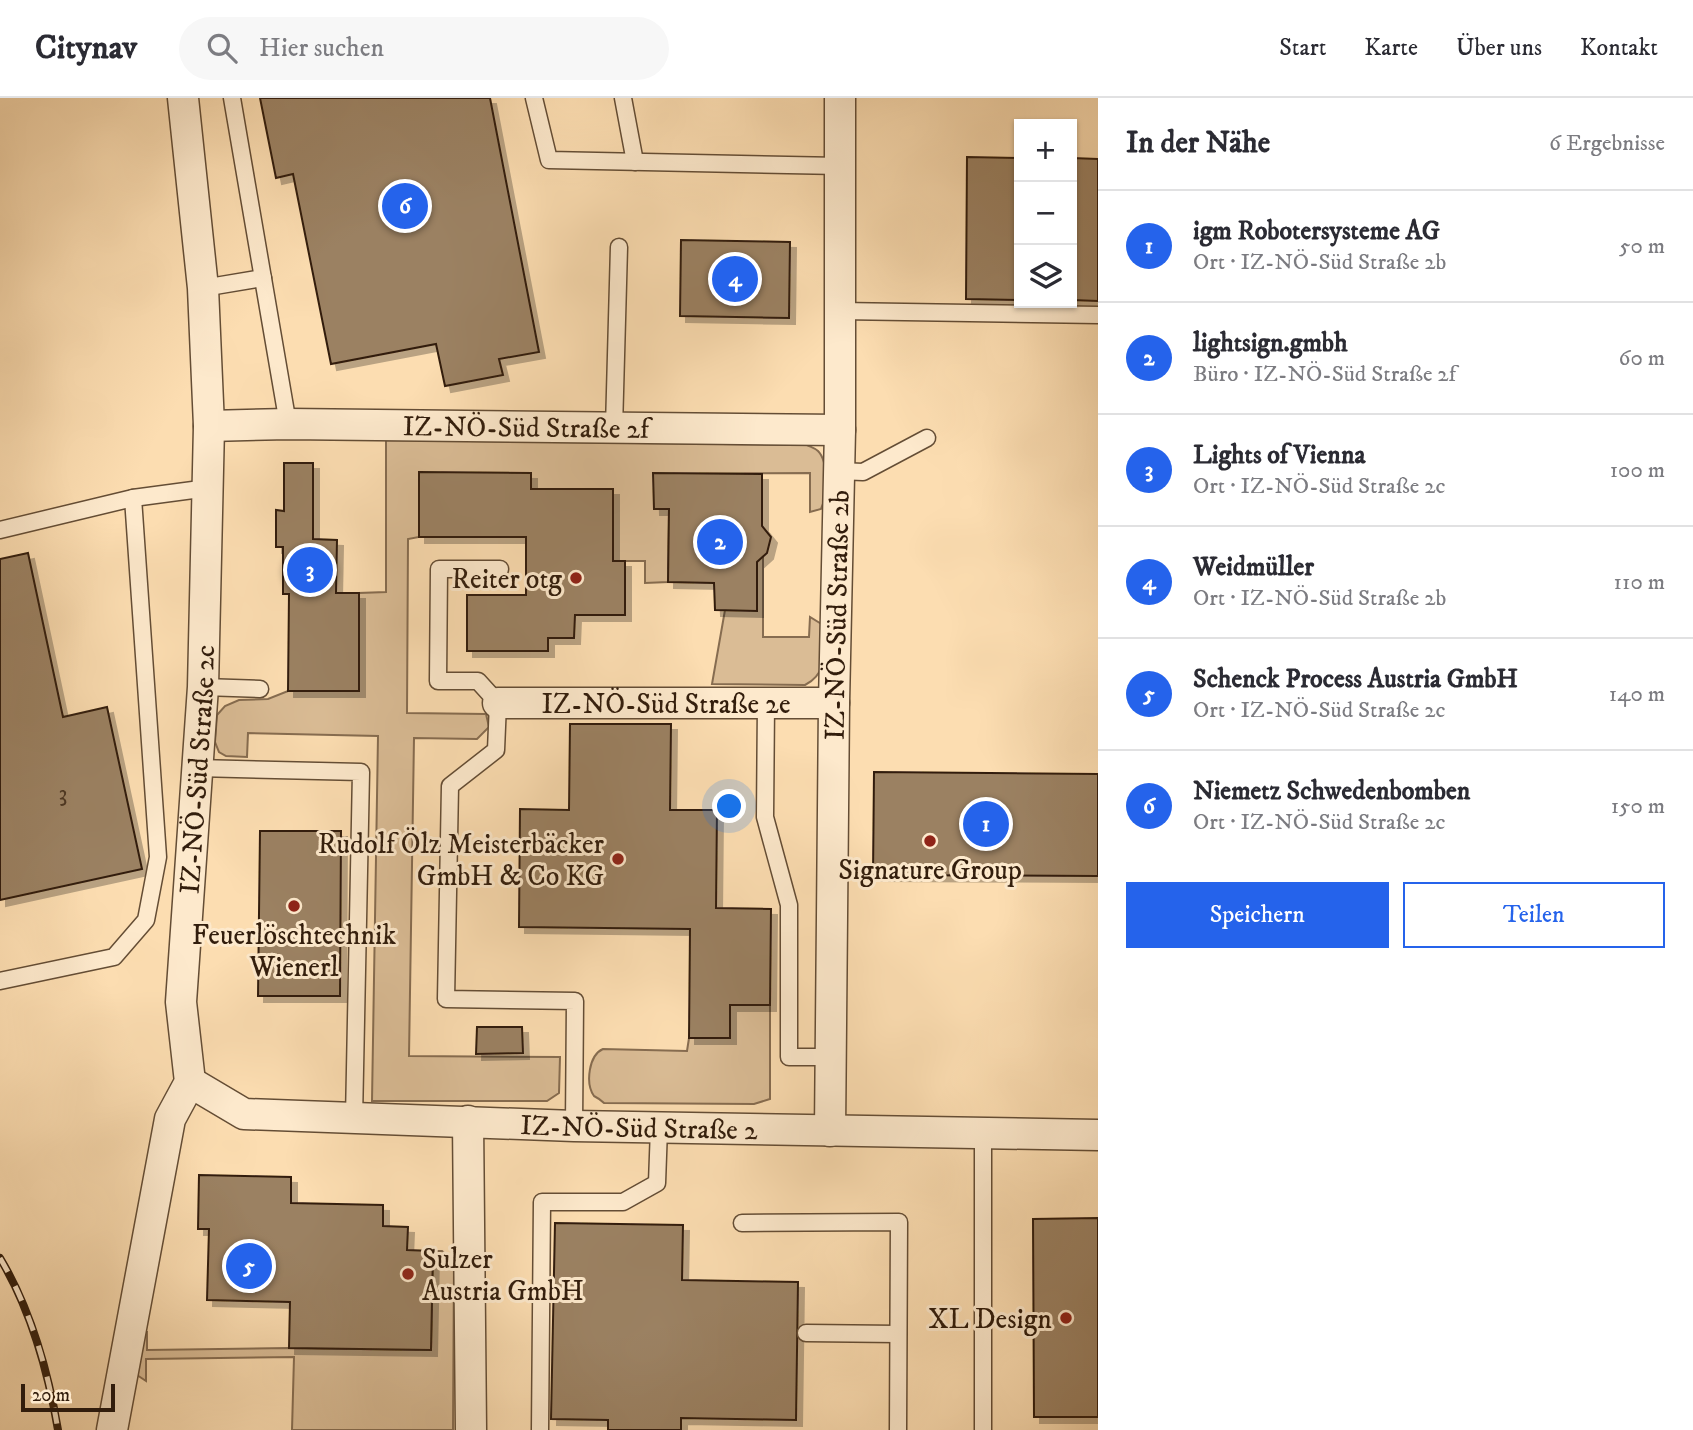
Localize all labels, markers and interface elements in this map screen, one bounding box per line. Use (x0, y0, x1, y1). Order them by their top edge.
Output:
search box (179, 17, 669, 80)
text: Citynav (35, 28, 137, 69)
icon: search (203, 29, 241, 67)
text: Hier suchen (259, 32, 384, 65)
text: Start (1279, 33, 1326, 63)
text: Karte (1364, 33, 1418, 63)
text: Über uns (1456, 33, 1542, 63)
text: Kontakt (1580, 33, 1658, 63)
map controls (1014, 119, 1077, 308)
button: + (1014, 119, 1077, 182)
text: In der Nähe (1126, 125, 1270, 162)
text: 6 Ergebnisse (1549, 129, 1665, 158)
pin: 6 (382, 180, 428, 232)
button: − (1014, 182, 1077, 245)
text: igm Robotersysteme AG (1193, 215, 1440, 248)
text: 1 (1145, 232, 1153, 261)
text: 50 m (1619, 232, 1665, 261)
button: layers (1014, 245, 1077, 308)
text: Ort · IZ-NÖ-Süd Straße 2b (1193, 248, 1446, 277)
pin: 4 (712, 253, 758, 305)
text: lightsign.gmbh (1193, 327, 1348, 360)
text: 2 (1143, 344, 1155, 373)
text: 60 m (1618, 344, 1665, 373)
text: Büro · IZ-NÖ-Süd Straße 2f (1193, 360, 1456, 389)
street label: IZ-NÖ-Süd Straße 2f (403, 409, 653, 447)
text: Lights of Vienna (1193, 439, 1366, 472)
text: 3 (1145, 456, 1153, 485)
text: 100 m (1610, 456, 1665, 485)
text: Ort · IZ-NÖ-Süd Straße 2c (1193, 472, 1445, 501)
street label: IZ-NÖ-Süd Straße 2b (818, 489, 858, 740)
pin: 2 (697, 516, 743, 568)
pin: 3 (287, 544, 333, 596)
text: Weidmüller (1193, 551, 1314, 584)
place label: Reiter otg (452, 562, 562, 597)
text: 4 (1142, 568, 1156, 597)
text: 110 m (1614, 568, 1665, 597)
marker: Reiter otg (568, 570, 584, 586)
text: Ort · IZ-NÖ-Süd Straße 2b (1193, 584, 1446, 613)
street label: IZ-NÖ-Süd Straße 2c (173, 645, 223, 895)
text: Schenck Process Austria GmbH (1193, 663, 1518, 696)
text: 5 (1143, 680, 1155, 709)
text: 140 m (1609, 680, 1665, 709)
street label: IZ-NÖ-Süd Straße 2e (542, 687, 790, 722)
text: Ort · IZ-NÖ-Süd Straße 2c (1193, 696, 1445, 725)
text: Niemetz Schwedenbomben (1193, 775, 1470, 808)
house number: 3 (59, 779, 67, 809)
your location (712, 789, 746, 823)
text: 6 (1143, 792, 1155, 821)
text: 150 m (1611, 792, 1665, 821)
pin: 1 (963, 798, 1009, 850)
text: Ort · IZ-NÖ-Süd Straße 2c (1193, 808, 1445, 837)
place label: Rudolf Ölz Meisterbäcker GmbH & Co KG (318, 827, 605, 894)
marker: Signature Group (922, 833, 938, 849)
marker: Rudolf Ölz Meisterbäcker GmbH & Co KG (610, 851, 626, 867)
place label: Signature Group (838, 853, 1022, 888)
button: Speichern (1126, 882, 1389, 948)
button: Teilen (1403, 882, 1665, 948)
marker: Feuerlöschtechnik Wienerl (286, 898, 302, 914)
place label: Feuerlöschtechnik Wienerl (192, 918, 396, 985)
street label: IZ-NÖ-Süd Straße 2 (520, 1108, 758, 1148)
pin: 5 (226, 1240, 272, 1292)
place label: Sulzer Austria GmbH (422, 1242, 584, 1309)
marker: Sulzer Austria GmbH (400, 1266, 416, 1282)
place label: XL Design (928, 1302, 1052, 1337)
marker: XL Design (1058, 1310, 1074, 1326)
scale bar (21, 1381, 116, 1413)
text: 20 m (32, 1384, 70, 1407)

